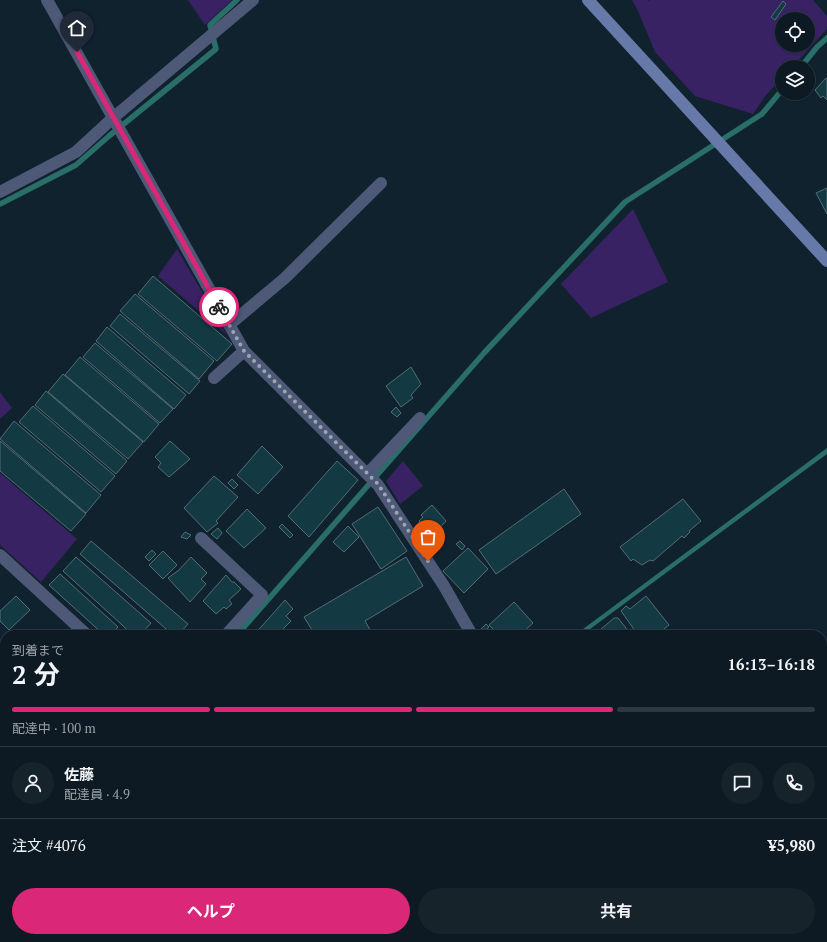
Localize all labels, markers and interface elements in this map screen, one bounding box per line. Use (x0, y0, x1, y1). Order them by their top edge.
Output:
pin (60, 11, 94, 52)
map controls (775, 12, 815, 100)
button: locate (775, 12, 815, 52)
icon: home (66, 17, 88, 39)
button: layers (775, 60, 815, 100)
courier (199, 287, 239, 327)
icon: bike (208, 296, 230, 318)
pin (411, 520, 445, 561)
icon: bag (417, 526, 439, 548)
text: 到着まで (12, 641, 64, 659)
text: 16:13–16:18 (728, 654, 815, 674)
text: 2 分 (12, 657, 60, 691)
text: 配達中 · 100 m (12, 719, 96, 737)
button: person (12, 762, 54, 804)
button: chat (721, 762, 763, 804)
button: phone (773, 762, 815, 804)
text: 佐藤 (64, 764, 94, 784)
text: 配達員 · 4.9 (64, 785, 130, 803)
text: 注文 #4076 (12, 835, 86, 855)
text: ¥5,980 (768, 835, 815, 855)
button: ヘルプ (12, 888, 410, 934)
button: 共有 (418, 888, 815, 934)

